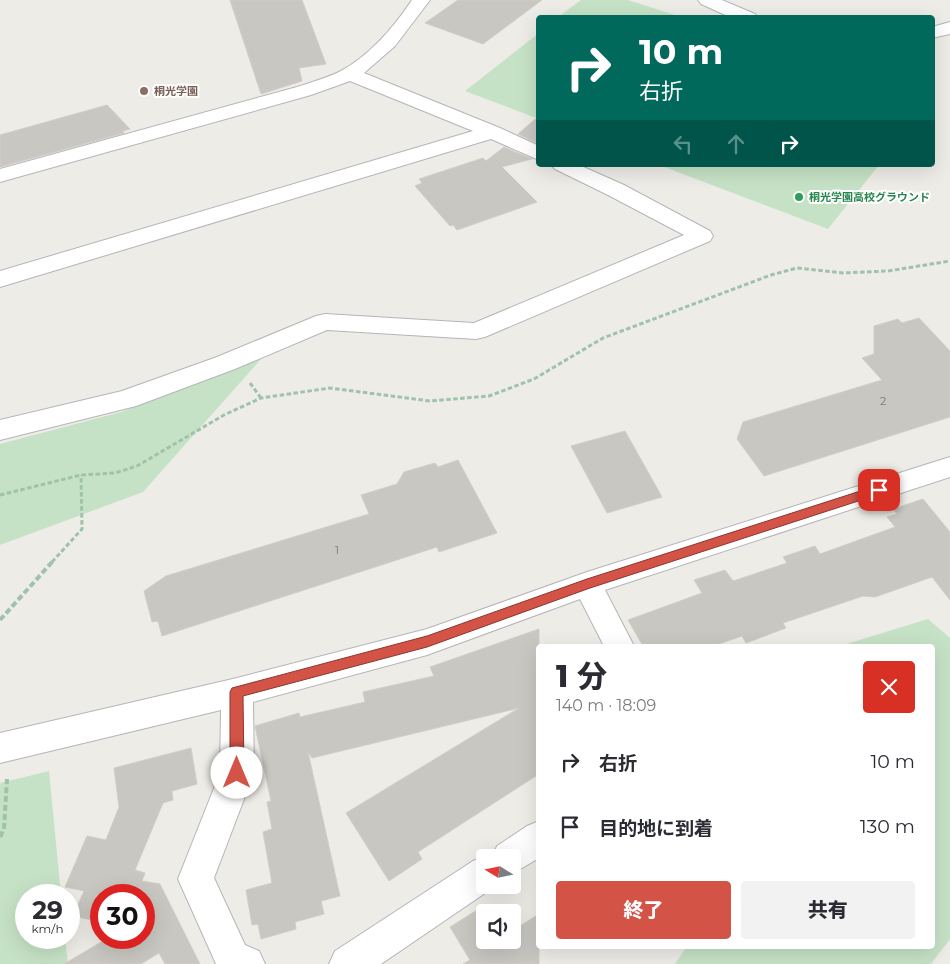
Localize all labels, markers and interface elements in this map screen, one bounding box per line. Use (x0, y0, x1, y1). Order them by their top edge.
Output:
text: 10 m (639, 30, 723, 73)
icon: right (556, 35, 621, 100)
text: 右折 (639, 78, 683, 105)
place label: 桐光学園 (154, 84, 198, 98)
marker: 桐光学園 (138, 85, 150, 97)
icon: left (669, 130, 697, 158)
icon: ahead (722, 130, 750, 158)
icon: right (775, 130, 803, 158)
place label: 桐光学園高校グラウンド (809, 190, 930, 204)
marker: 桐光学園高校グラウンド (793, 191, 805, 203)
house number: 2 (880, 394, 886, 408)
pin (858, 469, 900, 511)
icon: arrive (865, 476, 893, 504)
house number: 1 (335, 543, 339, 557)
text: 1 分 (556, 658, 607, 695)
button: close (863, 661, 915, 713)
text: 140 m · 18:09 (556, 696, 656, 715)
position arrow (210, 746, 262, 798)
icon: right (556, 748, 584, 776)
text: 10 m (870, 750, 915, 773)
text: 右折 (599, 752, 637, 775)
icon: arrive (556, 813, 584, 841)
text: 130 m (860, 815, 915, 838)
text: 目的地に到着 (599, 817, 713, 840)
north arrow (476, 849, 521, 894)
map controls (476, 849, 521, 949)
button: 終了 (556, 881, 731, 939)
button: 共有 (741, 881, 915, 939)
speed limit sign: 30 (90, 884, 155, 949)
text: 29 (32, 895, 63, 925)
button: sound (476, 904, 521, 949)
text: km/h (31, 921, 64, 936)

